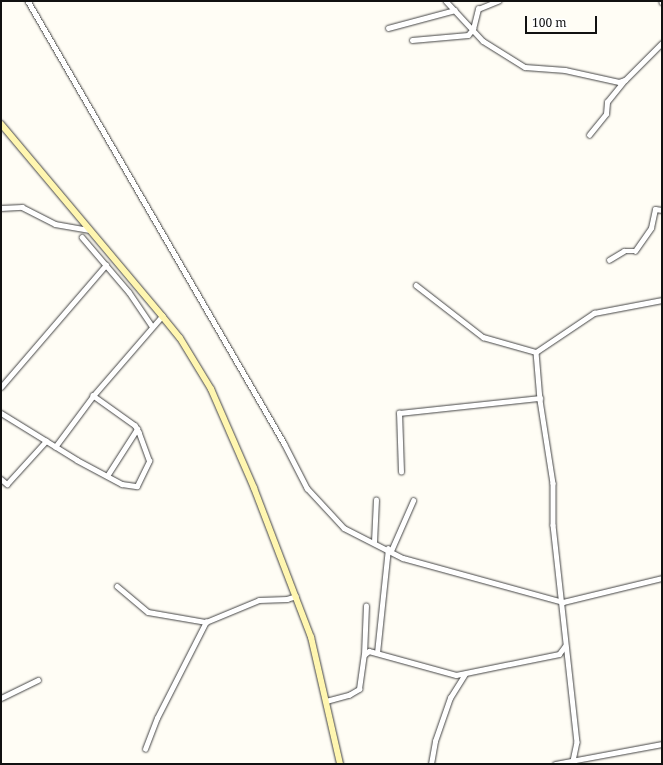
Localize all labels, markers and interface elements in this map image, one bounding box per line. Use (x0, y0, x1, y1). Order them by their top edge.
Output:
scale bar (527, 8, 599, 34)
text: 100 m (532, 14, 567, 31)

